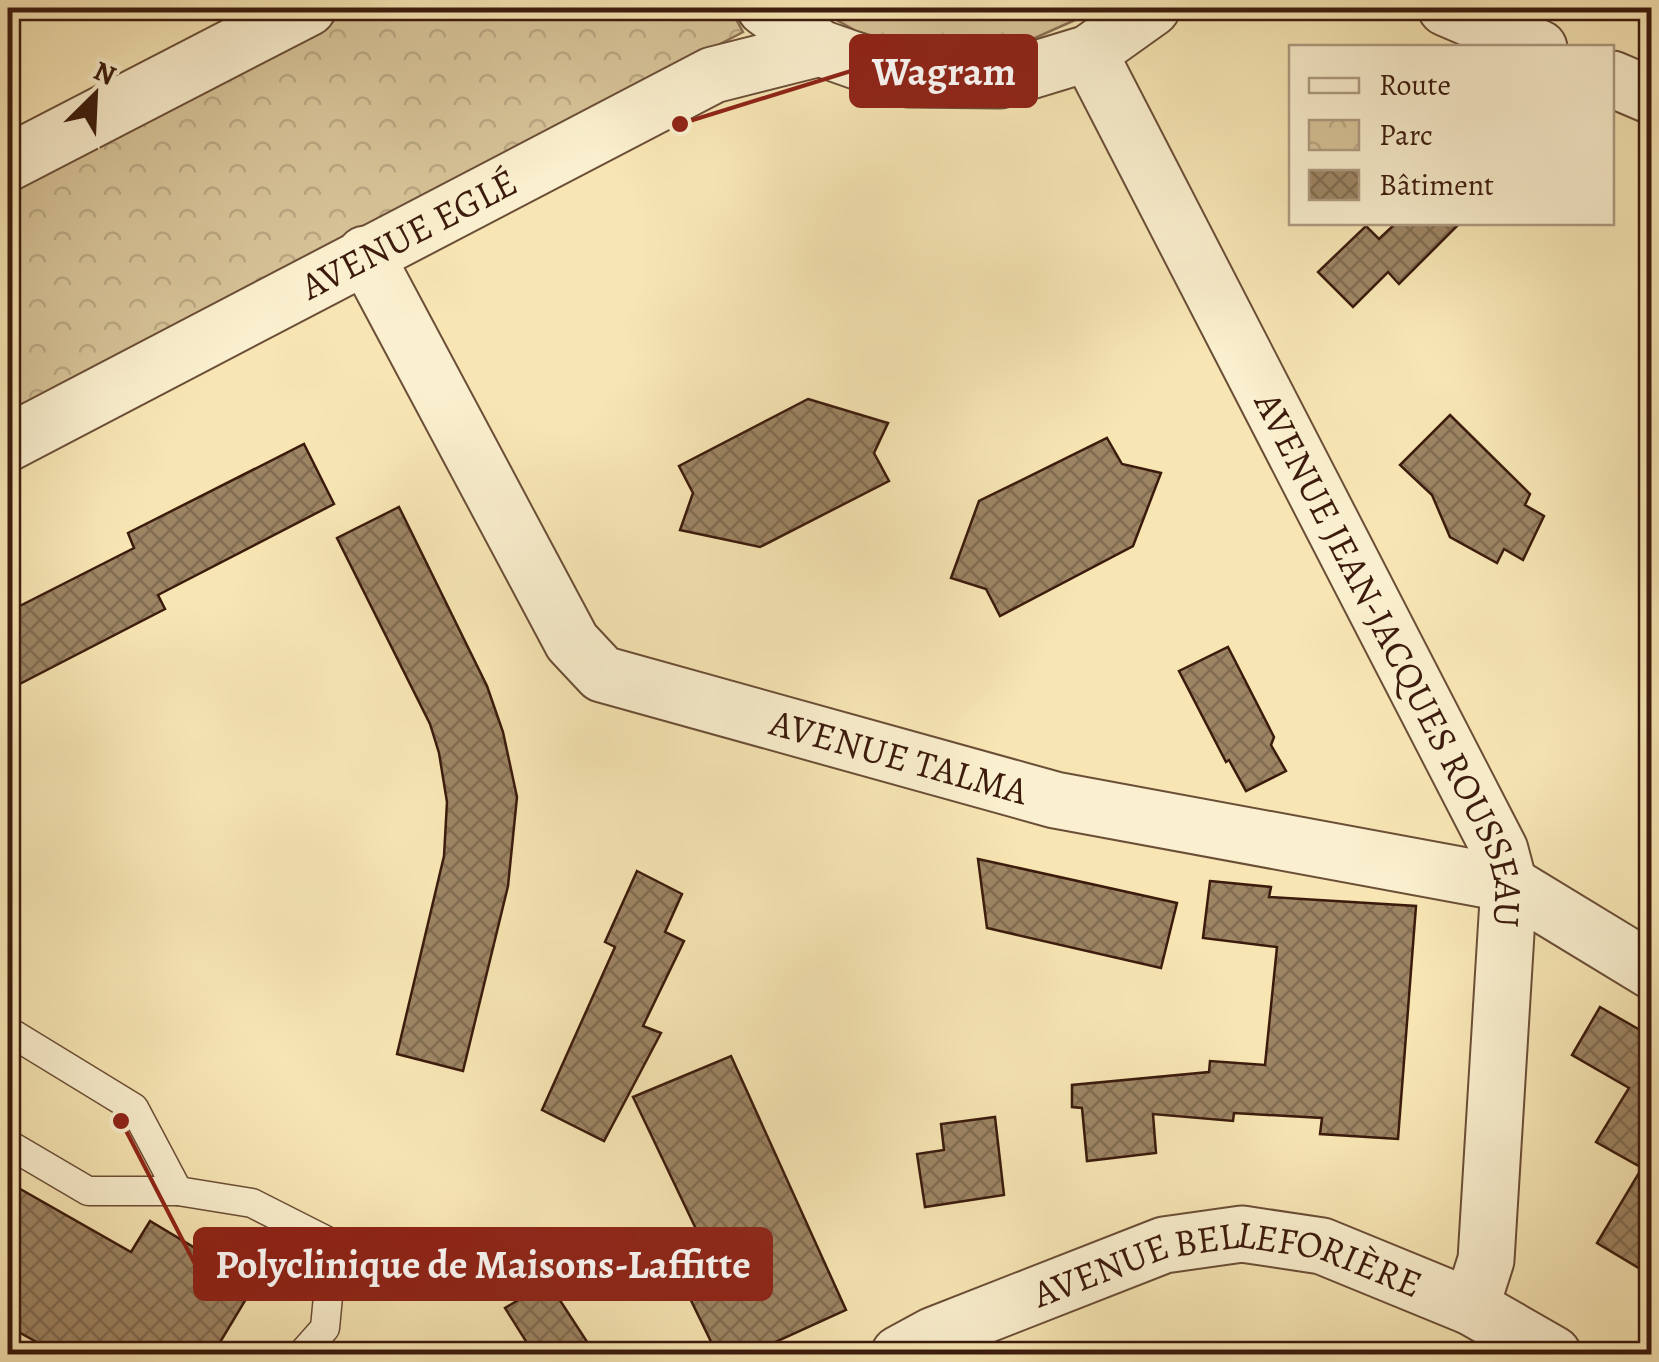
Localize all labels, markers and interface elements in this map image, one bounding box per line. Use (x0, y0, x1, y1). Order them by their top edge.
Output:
callout: Wagram (851, 36, 1036, 106)
text: Wagram (871, 44, 1016, 99)
north arrow (45, 45, 145, 145)
legend (1289, 45, 1614, 225)
text: N (88, 52, 122, 95)
text: Route (1379, 65, 1451, 105)
text: Parc (1379, 115, 1433, 155)
street label: AVENUE EGLÉ (290, 156, 526, 312)
text: Bâtiment (1379, 165, 1494, 205)
street label: AVENUE JEAN-JACQUES ROUSSEAU (1242, 382, 1535, 929)
street label: AVENUE TALMA (763, 696, 1035, 817)
text: AVENUE BELLEFORIÈRE (1024, 1208, 1430, 1320)
callout: Polyclinique de Maisons-Laffitte (195, 1229, 771, 1299)
text: Polyclinique de Maisons-Laffitte (215, 1237, 751, 1292)
street label: AVENUE BELLEFORIÈRE (1025, 1272, 1431, 1324)

